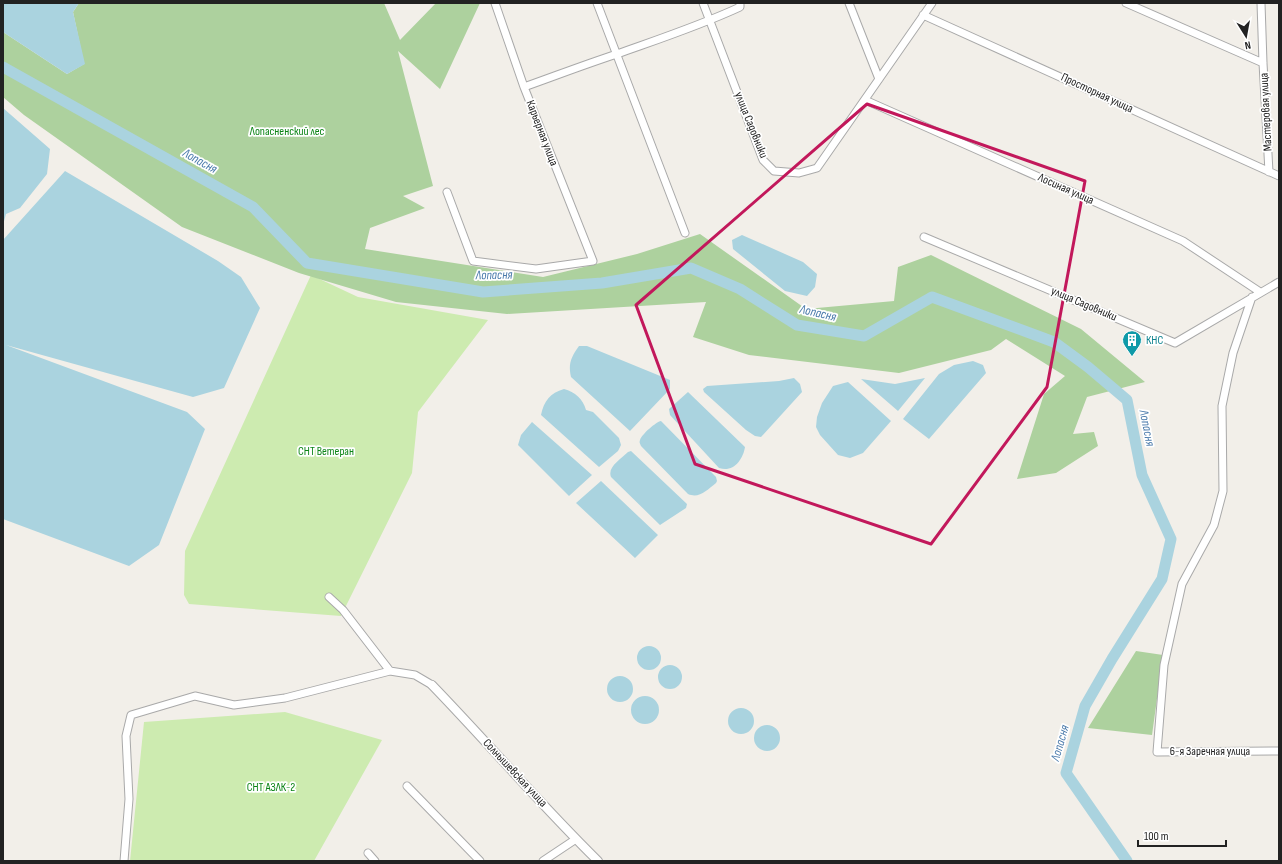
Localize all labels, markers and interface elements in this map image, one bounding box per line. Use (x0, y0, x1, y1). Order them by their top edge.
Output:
north arrow (1226, 16, 1266, 56)
text: N (1244, 38, 1252, 52)
street label: Просторная улица (1058, 70, 1136, 116)
street label: Мастеровая улица (1256, 72, 1276, 152)
street label: улица Садовники (731, 90, 771, 160)
street label: Карьерная улица (523, 98, 561, 168)
park label: Лопасненский лес (249, 124, 325, 139)
water label: Лопасня (179, 145, 220, 177)
street label: Лосиная улица (1035, 170, 1097, 208)
water label: Лопасня (474, 267, 513, 283)
street label: улица Садовники (1049, 283, 1119, 325)
water label: Лопасня (797, 301, 838, 325)
building icon: КНС (1121, 329, 1143, 357)
place label: КНС (1146, 333, 1163, 348)
water label: Лопасня (1135, 407, 1158, 448)
park label: СНТ Ветеран (298, 444, 354, 459)
water label: Лопасня (1047, 723, 1073, 764)
street label: Солнышевская улица (479, 736, 551, 811)
street label: 6-я Заречная улица (1170, 744, 1251, 759)
park label: СНТ АЗЛК-2 (247, 780, 295, 795)
scale bar (1138, 822, 1226, 848)
text: 100 m (1144, 829, 1169, 844)

